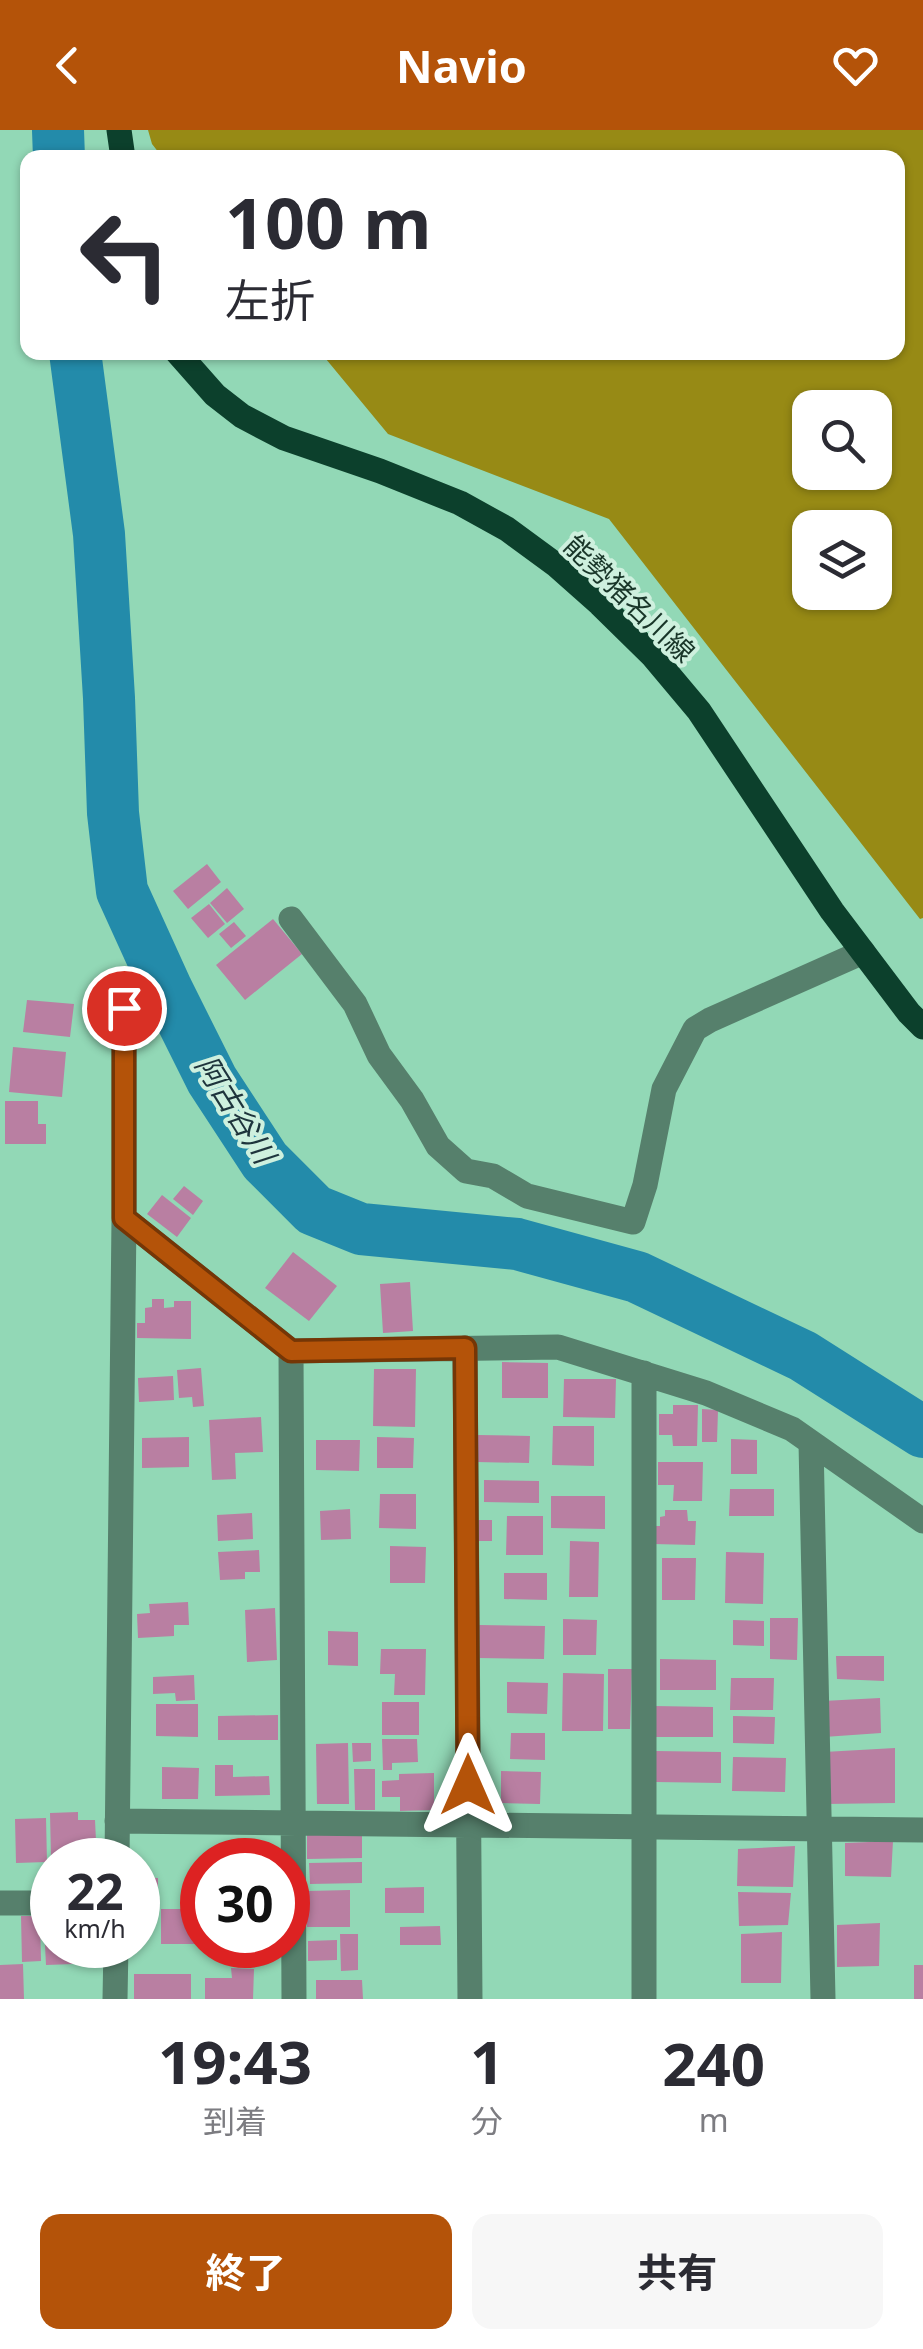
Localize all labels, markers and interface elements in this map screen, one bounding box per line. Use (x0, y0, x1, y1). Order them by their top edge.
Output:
text: Navio (396, 35, 527, 96)
icon: back (40, 38, 95, 93)
icon: heart (828, 38, 883, 93)
text: 100 m (225, 174, 432, 270)
icon: left (60, 190, 190, 320)
text: 左折 (225, 269, 315, 330)
map controls (792, 390, 892, 610)
button: search (792, 390, 892, 490)
button: layers (792, 510, 892, 610)
street label: 能勢猪名川線 (556, 526, 704, 670)
pin (82, 966, 167, 1051)
icon: arrive (97, 981, 152, 1036)
water label: 阿古谷川 (187, 1047, 287, 1173)
position arrow (416, 1733, 520, 1837)
speed limit sign: 30 (180, 1838, 310, 1968)
text: 22 (66, 1857, 124, 1925)
text: km/h (64, 1911, 126, 1945)
text: 19:43 (158, 2020, 312, 2102)
text: 1 (470, 2020, 504, 2102)
text: 240 (662, 2022, 765, 2104)
text: m (699, 2098, 729, 2141)
text: 到着 (203, 2099, 267, 2142)
text: 分 (471, 2099, 503, 2142)
button: 終了 (40, 2214, 452, 2329)
button: 共有 (472, 2214, 883, 2329)

